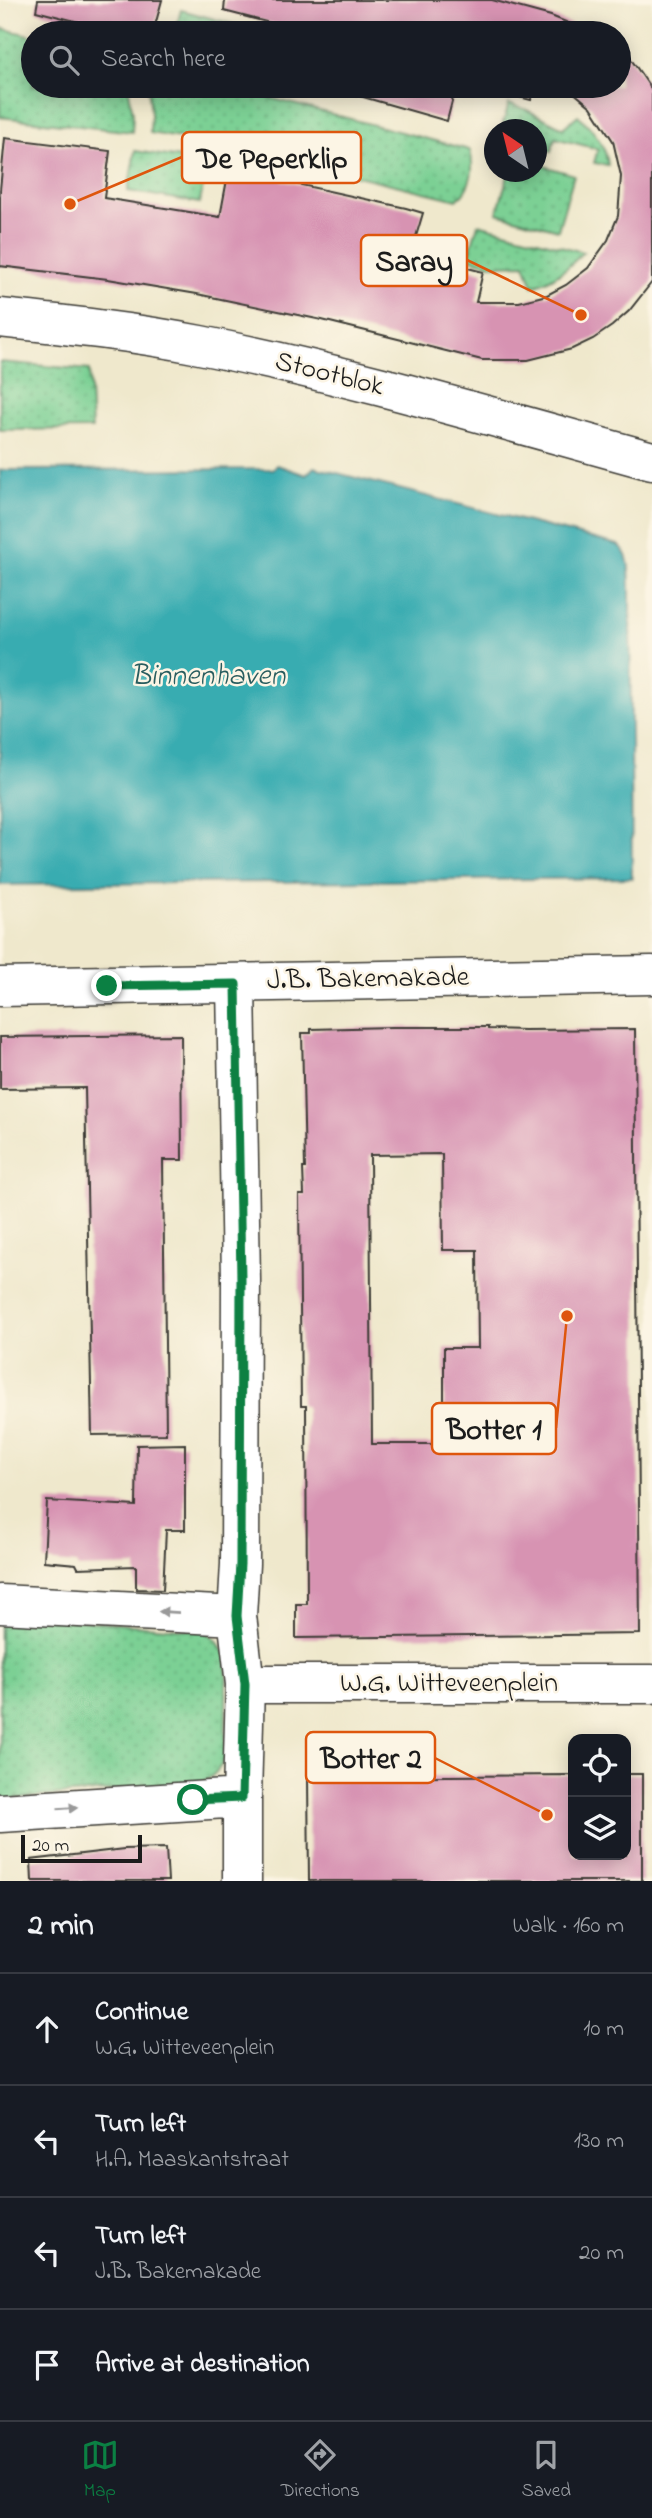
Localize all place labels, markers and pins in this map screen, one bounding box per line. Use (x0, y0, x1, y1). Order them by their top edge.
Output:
callout: De Peperklip (182, 132, 361, 183)
callout: Saray (361, 235, 467, 286)
callout: Botter 1 (432, 1403, 556, 1454)
callout: Botter 2 (306, 1732, 435, 1783)

